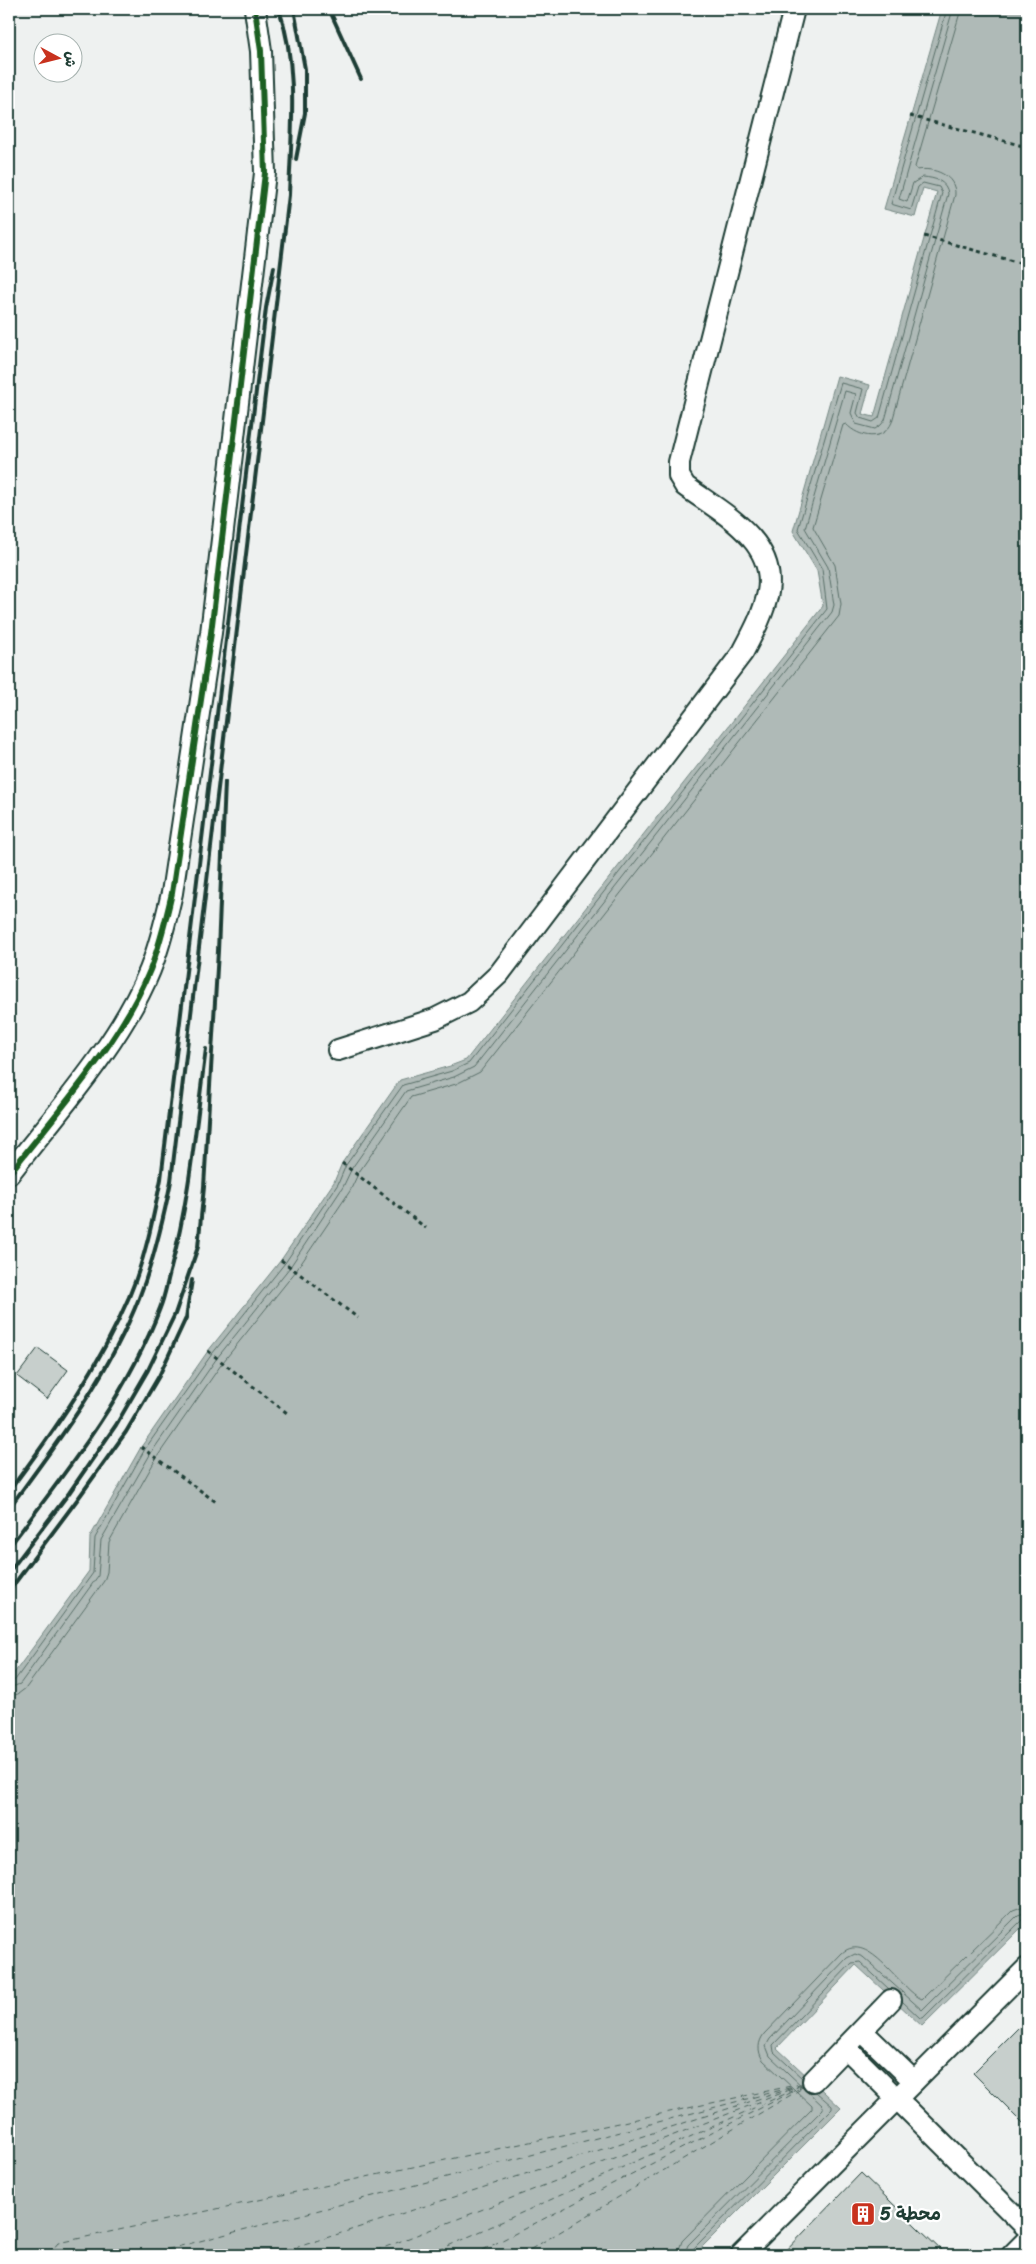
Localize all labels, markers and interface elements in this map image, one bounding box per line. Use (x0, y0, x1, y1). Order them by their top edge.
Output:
north arrow (32, 32, 82, 82)
text: ش (57, 50, 84, 69)
place label: محطة 5 (880, 2198, 941, 2230)
building icon: محطة 5 (850, 2201, 876, 2227)

